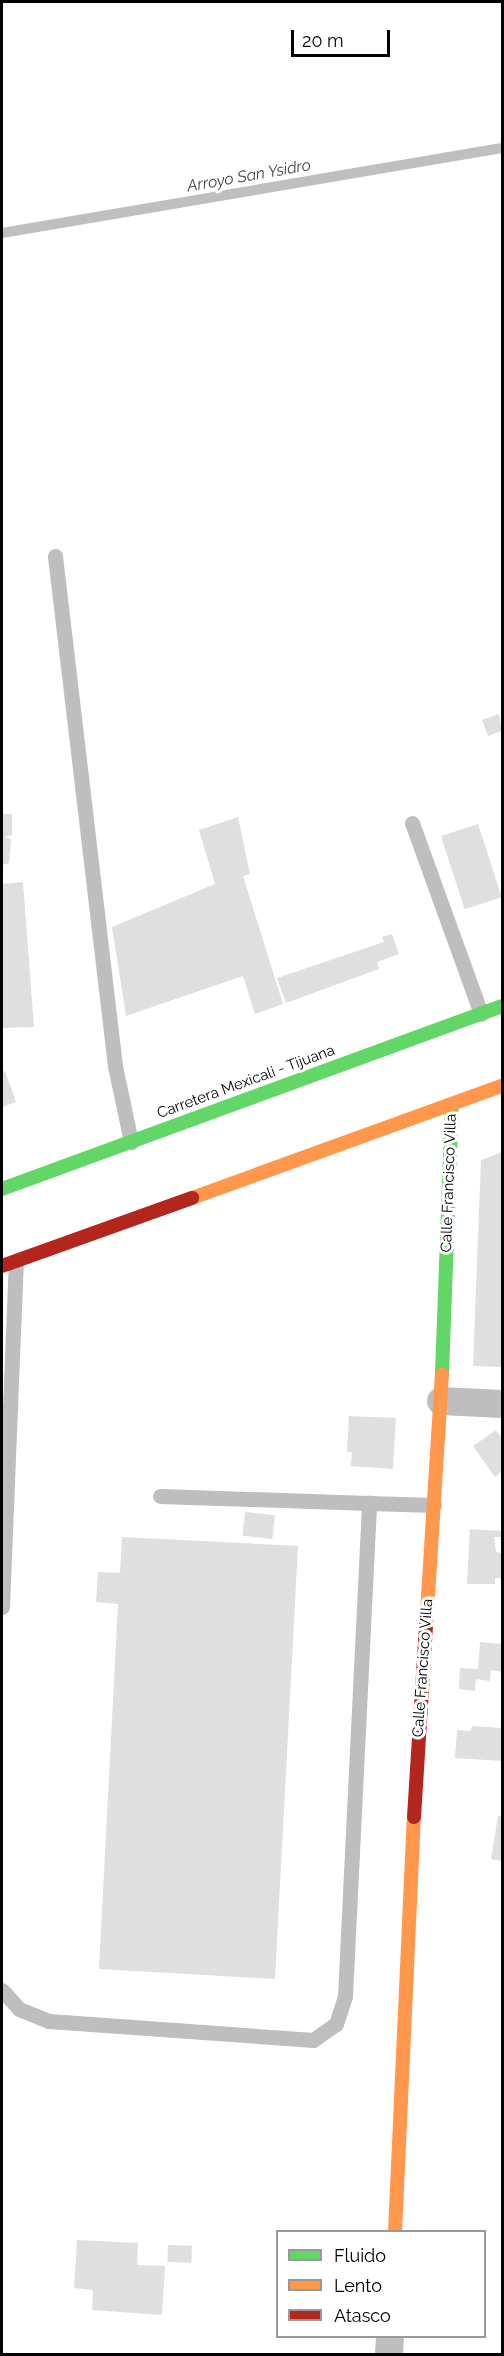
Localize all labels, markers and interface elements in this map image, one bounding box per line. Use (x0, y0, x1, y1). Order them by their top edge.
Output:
scale bar (294, 18, 393, 56)
text: 20 m (302, 30, 344, 51)
water label: Arroyo San Ysidro (185, 156, 313, 196)
street label: Carretera Mexicali - Tijuana (154, 1041, 338, 1123)
street label: Calle Francisco Villa (438, 1113, 460, 1253)
street label: Calle Francisco Villa (409, 1598, 437, 1738)
legend (276, 2230, 486, 2338)
text: Fluido (334, 2245, 386, 2266)
text: Lento (334, 2275, 382, 2296)
text: Atasco (334, 2305, 391, 2326)

